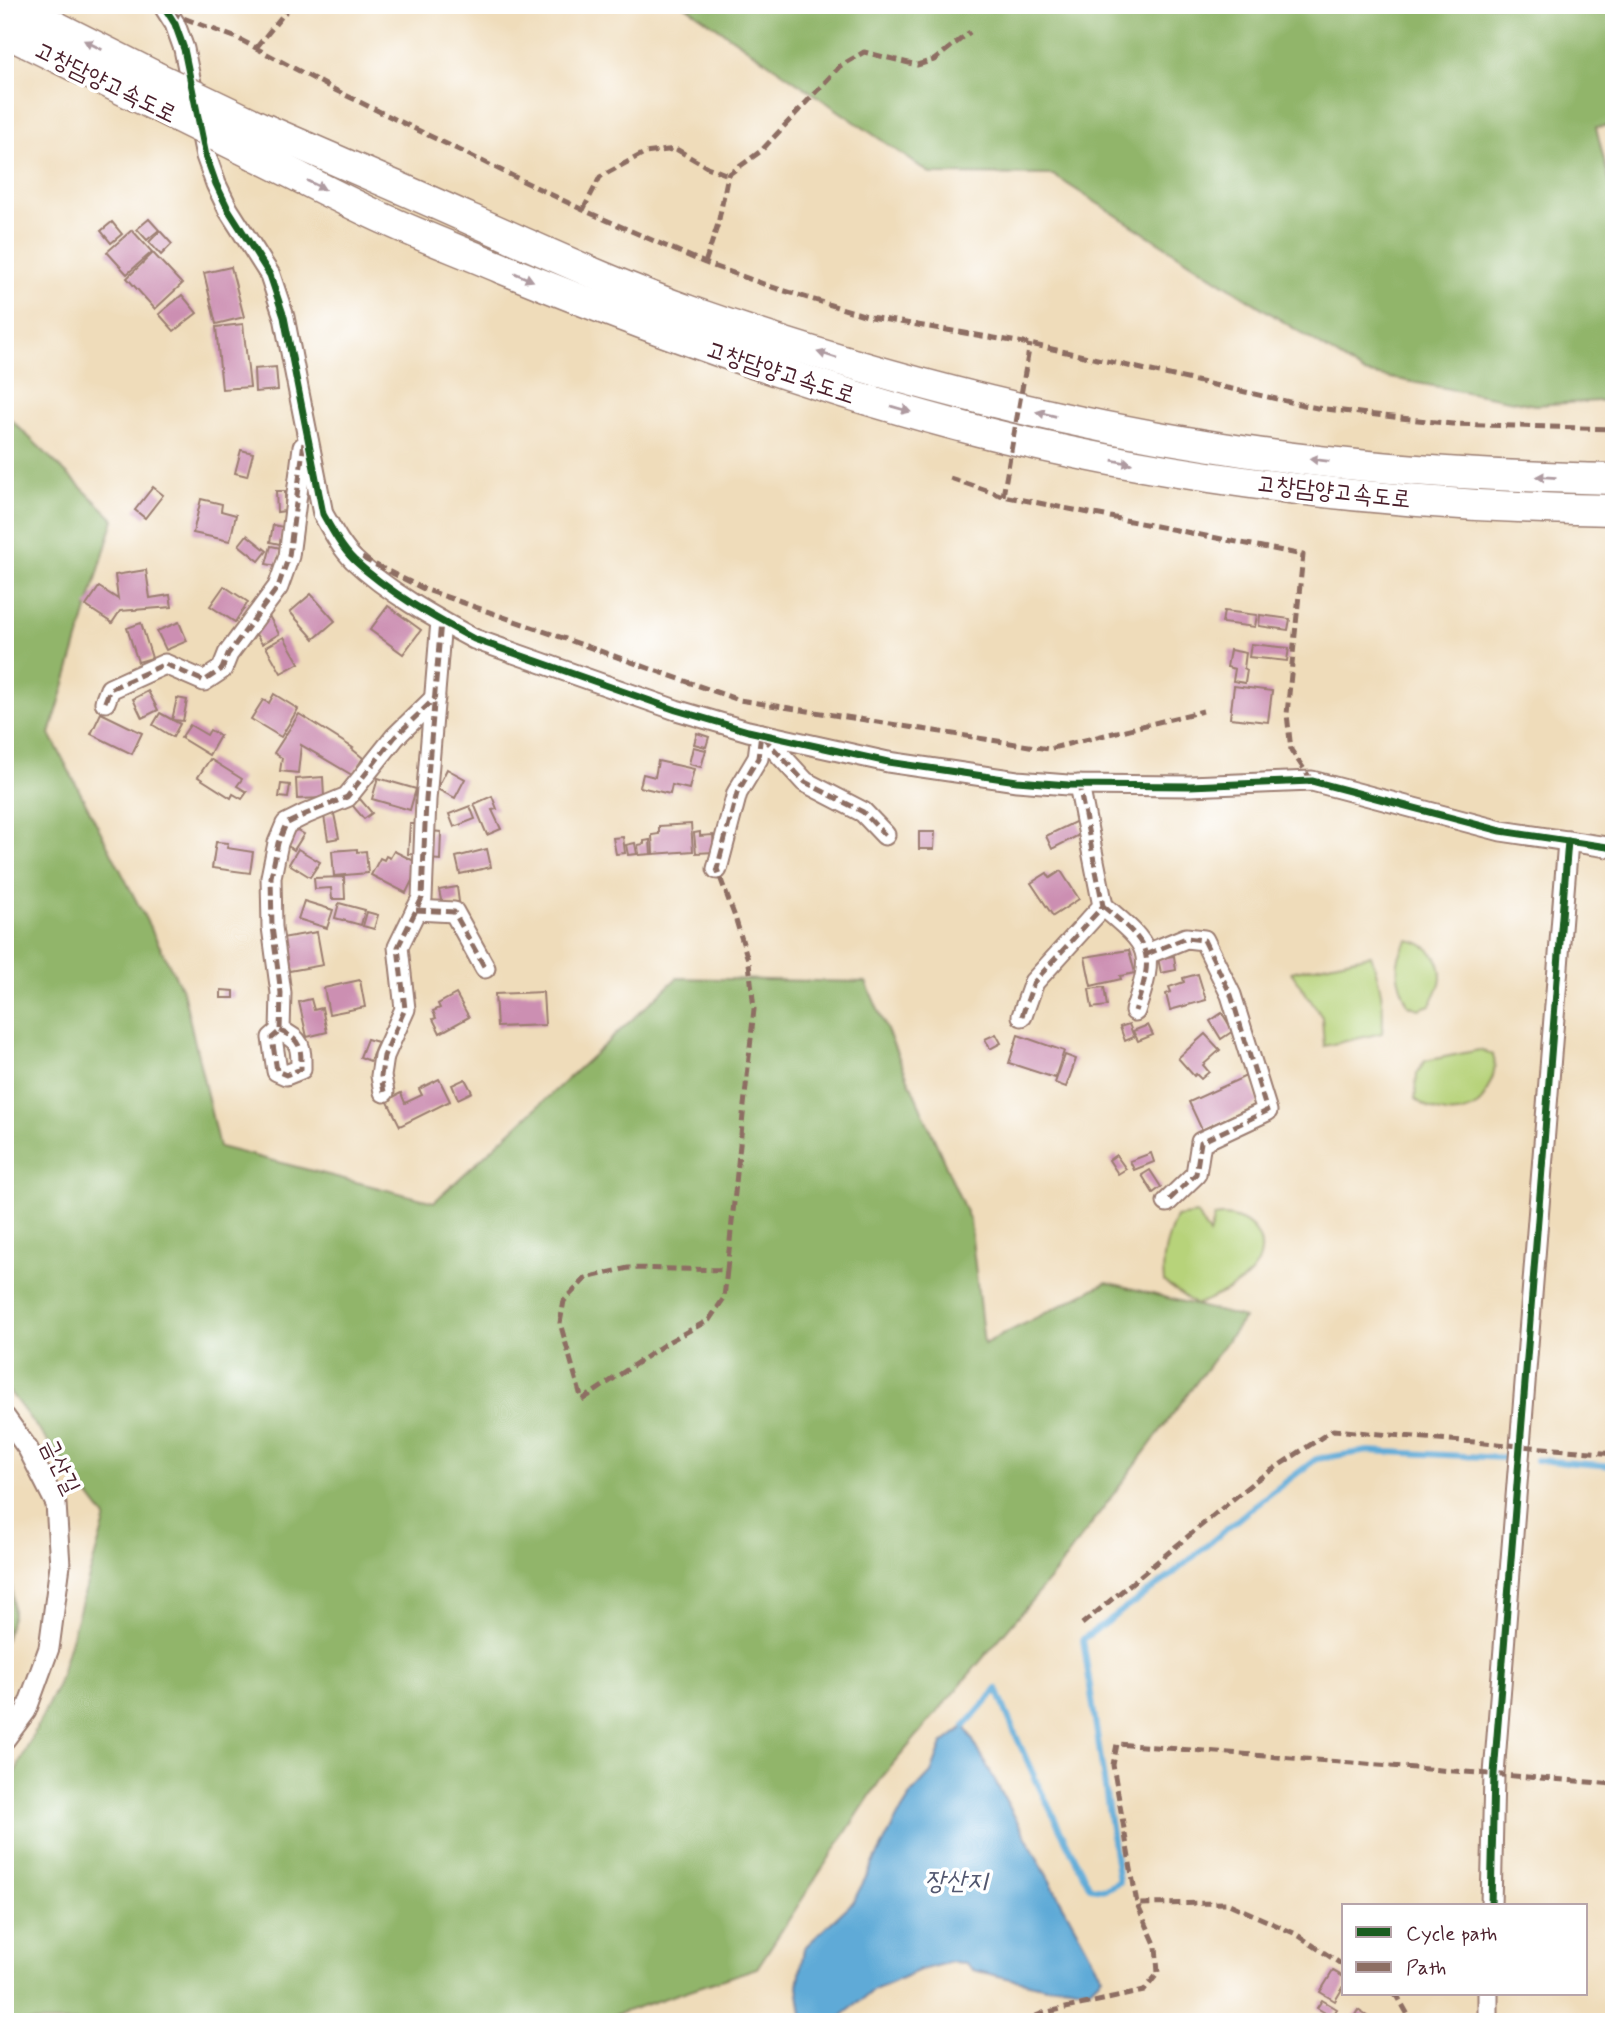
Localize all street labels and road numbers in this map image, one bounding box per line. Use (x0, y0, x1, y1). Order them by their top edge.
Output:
street label: 고창담양고속도로 (29, 36, 182, 131)
street label: 고창담양고속도로 (702, 335, 859, 412)
street label: 고창담양고속도로 (1255, 469, 1412, 516)
street label: 금산길 (33, 1434, 86, 1499)

